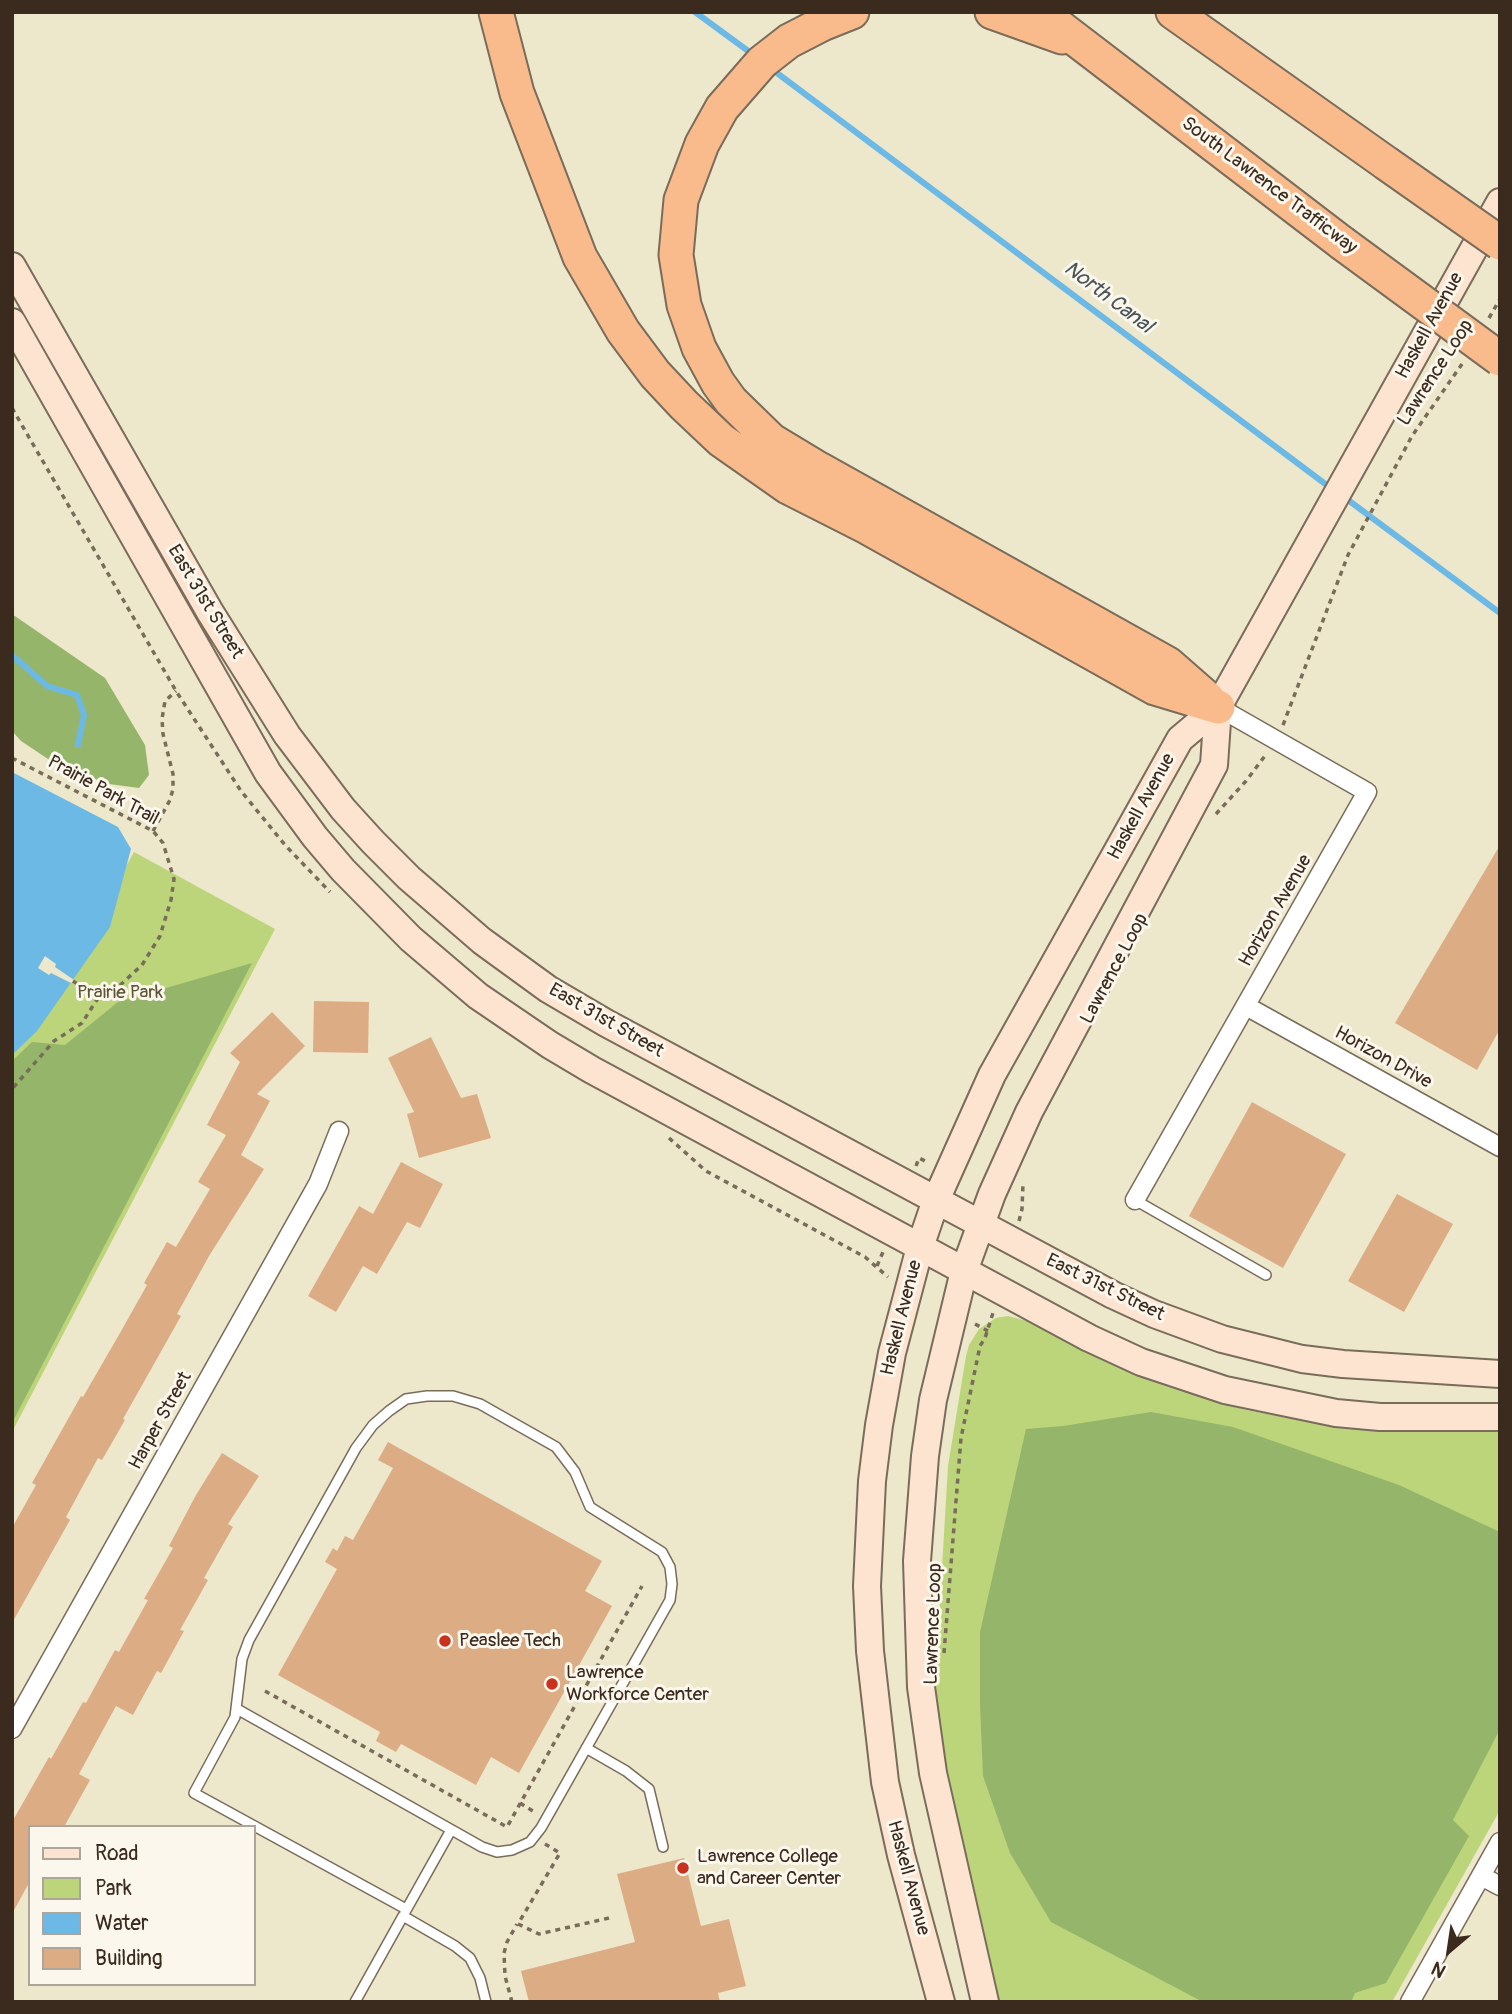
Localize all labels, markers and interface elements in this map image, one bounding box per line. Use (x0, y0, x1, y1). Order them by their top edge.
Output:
street label: South Lawrence Trafficway (1177, 112, 1361, 260)
water label: North Canal (1059, 256, 1157, 340)
street label: Haskell Avenue (1391, 269, 1469, 383)
street label: Lawrence Loop (1393, 316, 1479, 430)
street label: East 31st Street (162, 541, 248, 663)
street label: Haskell Avenue (1103, 750, 1181, 864)
street label: Prairie Park Trail (43, 751, 163, 831)
street label: Horizon Avenue (1235, 851, 1317, 971)
street label: Lawrence Loop (1076, 910, 1154, 1028)
street label: East 31st Street (545, 979, 667, 1063)
park label: Prairie Park (77, 982, 163, 1004)
street label: Horizon Drive (1330, 1022, 1436, 1094)
street label: East 31st Street (1042, 1250, 1168, 1326)
street label: Haskell Avenue (877, 1258, 927, 1378)
street label: Harper Street (125, 1368, 197, 1474)
street label: Lawrence Loop (920, 1563, 948, 1685)
place label: Peaslee Tech (459, 1630, 561, 1652)
marker: Peaslee Tech (437, 1633, 453, 1649)
place label: Lawrence Workforce Center (566, 1662, 709, 1706)
marker: Lawrence Workforce Center (544, 1676, 560, 1692)
street label: Haskell Avenue (882, 1818, 934, 1938)
legend (28, 1825, 256, 1986)
text: Road (95, 1840, 139, 1867)
place label: Lawrence College and Career Center (697, 1846, 841, 1890)
marker: Lawrence College and Career Center (675, 1860, 691, 1876)
text: Park (95, 1875, 132, 1902)
text: Water (95, 1910, 148, 1937)
north arrow (1414, 1916, 1484, 1986)
text: Building (95, 1945, 162, 1972)
text: N (1427, 1956, 1450, 1983)

